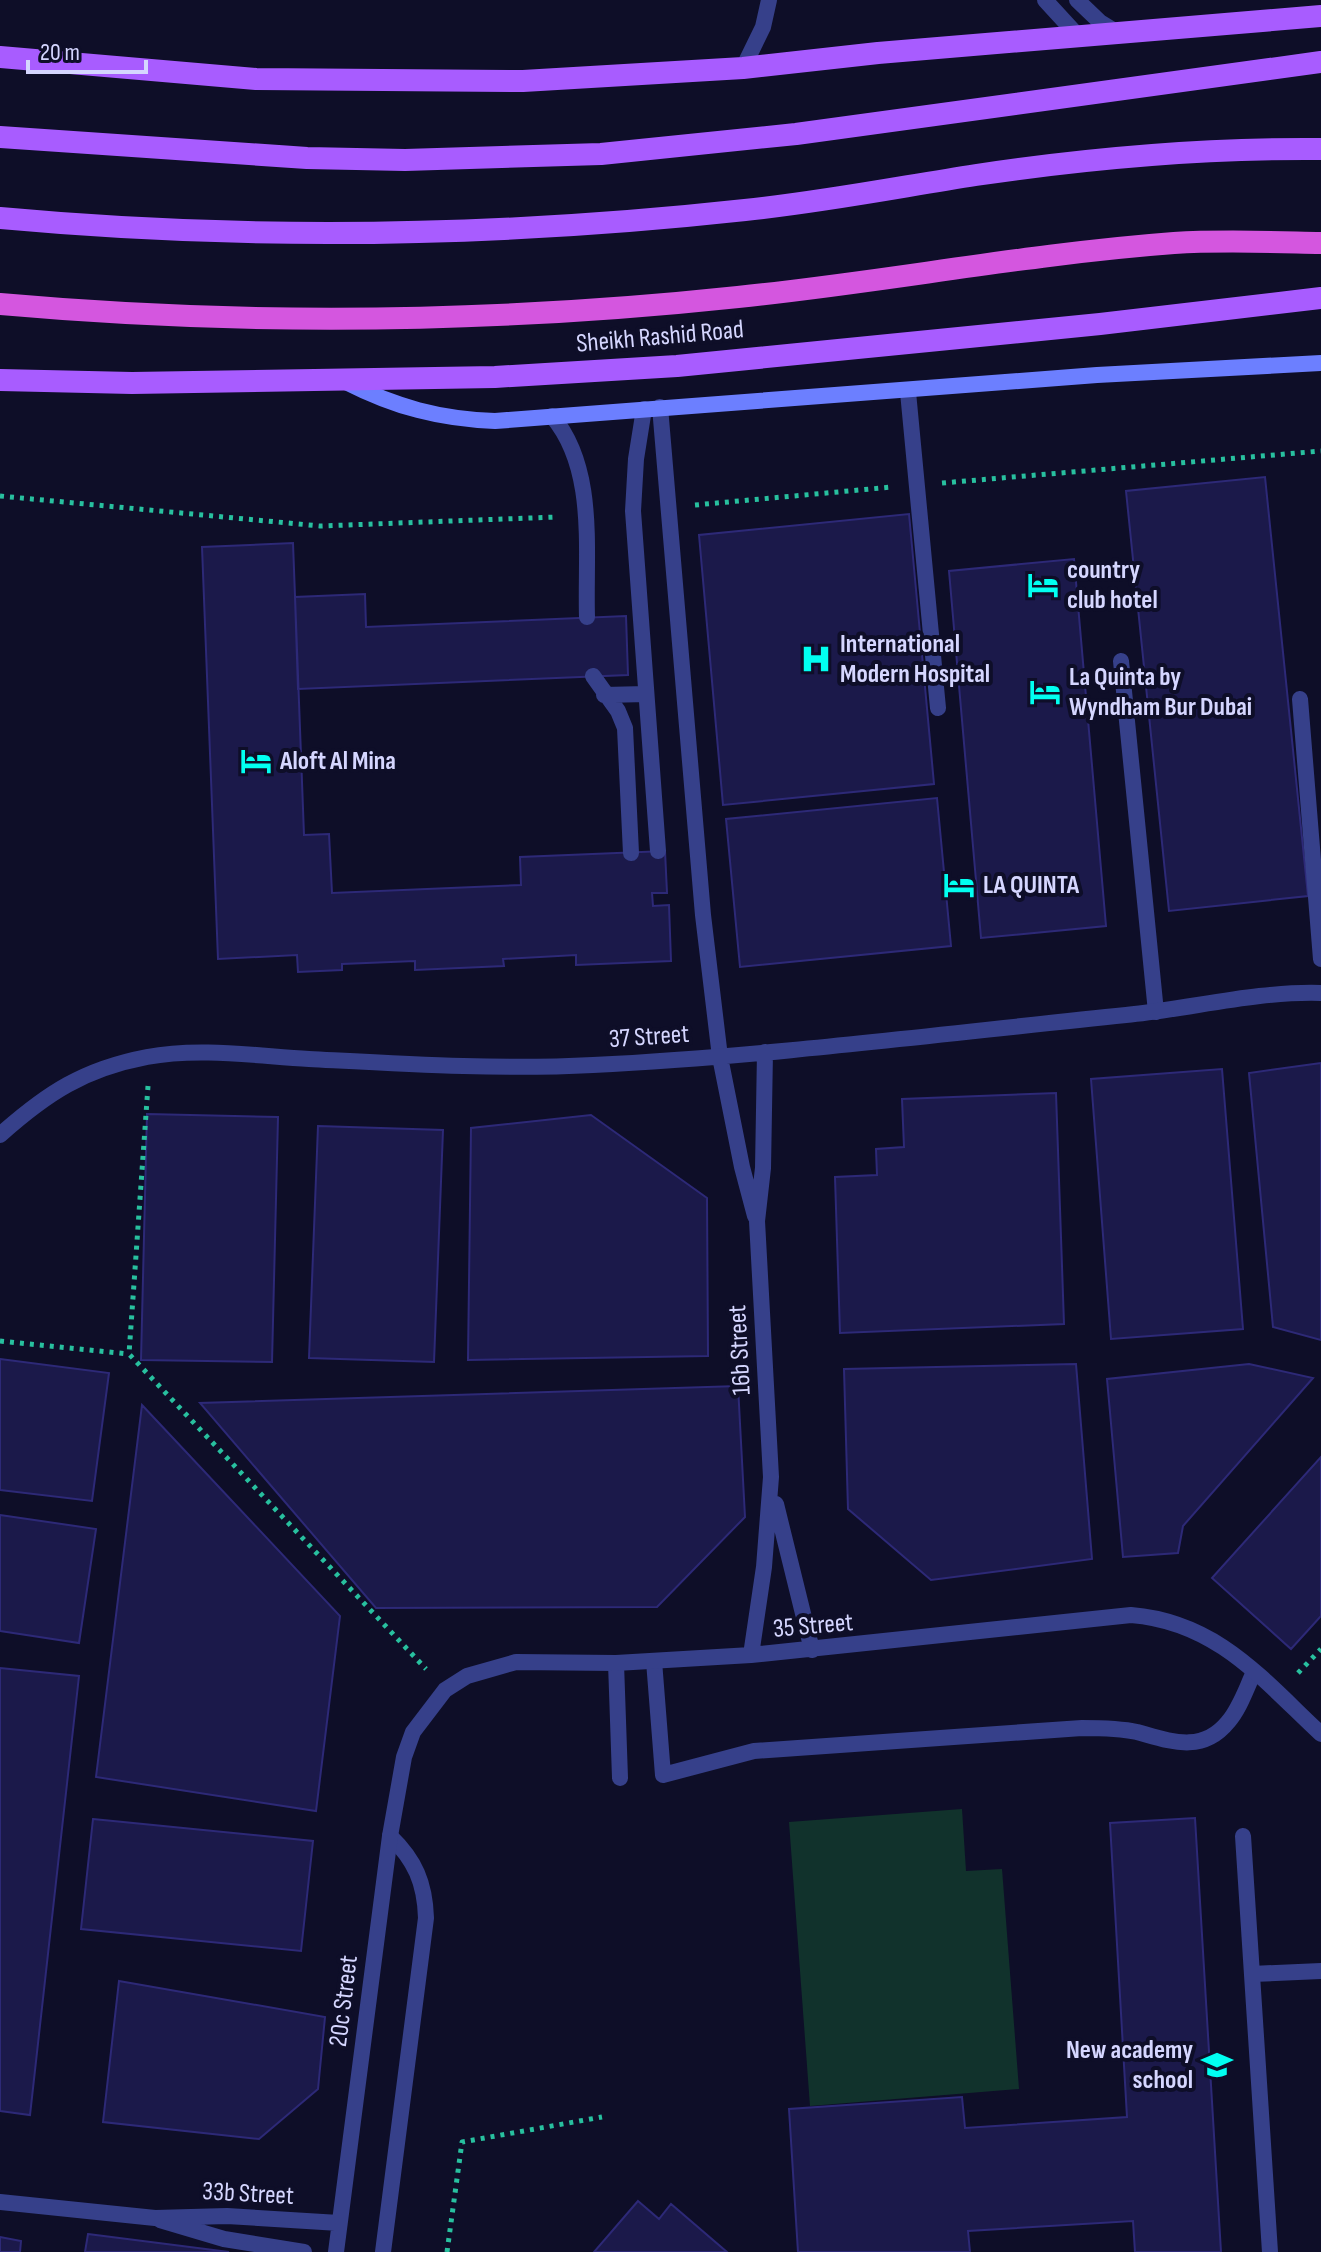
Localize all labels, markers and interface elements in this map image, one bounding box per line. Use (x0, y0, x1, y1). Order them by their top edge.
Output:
scale bar (28, 24, 146, 74)
text: 20 m (40, 38, 80, 67)
street label: Sheikh Rashid Road (575, 314, 745, 360)
place label: country club hotel (1067, 555, 1158, 616)
hotel icon: country club hotel (1026, 568, 1060, 602)
place label: International Modern Hospital (840, 629, 990, 690)
hospital icon: International Modern Hospital (799, 642, 833, 676)
place label: La Quinta by Wyndham Bur Dubai (1069, 662, 1252, 723)
hotel icon: La Quinta by Wyndham Bur Dubai (1028, 675, 1062, 709)
hotel icon: Aloft Al Mina (239, 744, 273, 778)
place label: Aloft Al Mina (279, 746, 396, 777)
hotel icon: LA QUINTA (942, 868, 976, 902)
place label: LA QUINTA (983, 870, 1080, 901)
street label: 37 Street (608, 1019, 690, 1055)
street label: 16b Street (722, 1304, 758, 1396)
street label: 35 Street (772, 1607, 854, 1645)
street label: 20c Street (323, 1954, 365, 2048)
place label: New academy school (1066, 2035, 1193, 2096)
school or university icon: New academy school (1200, 2048, 1234, 2082)
street label: 33b Street (201, 2176, 295, 2212)

